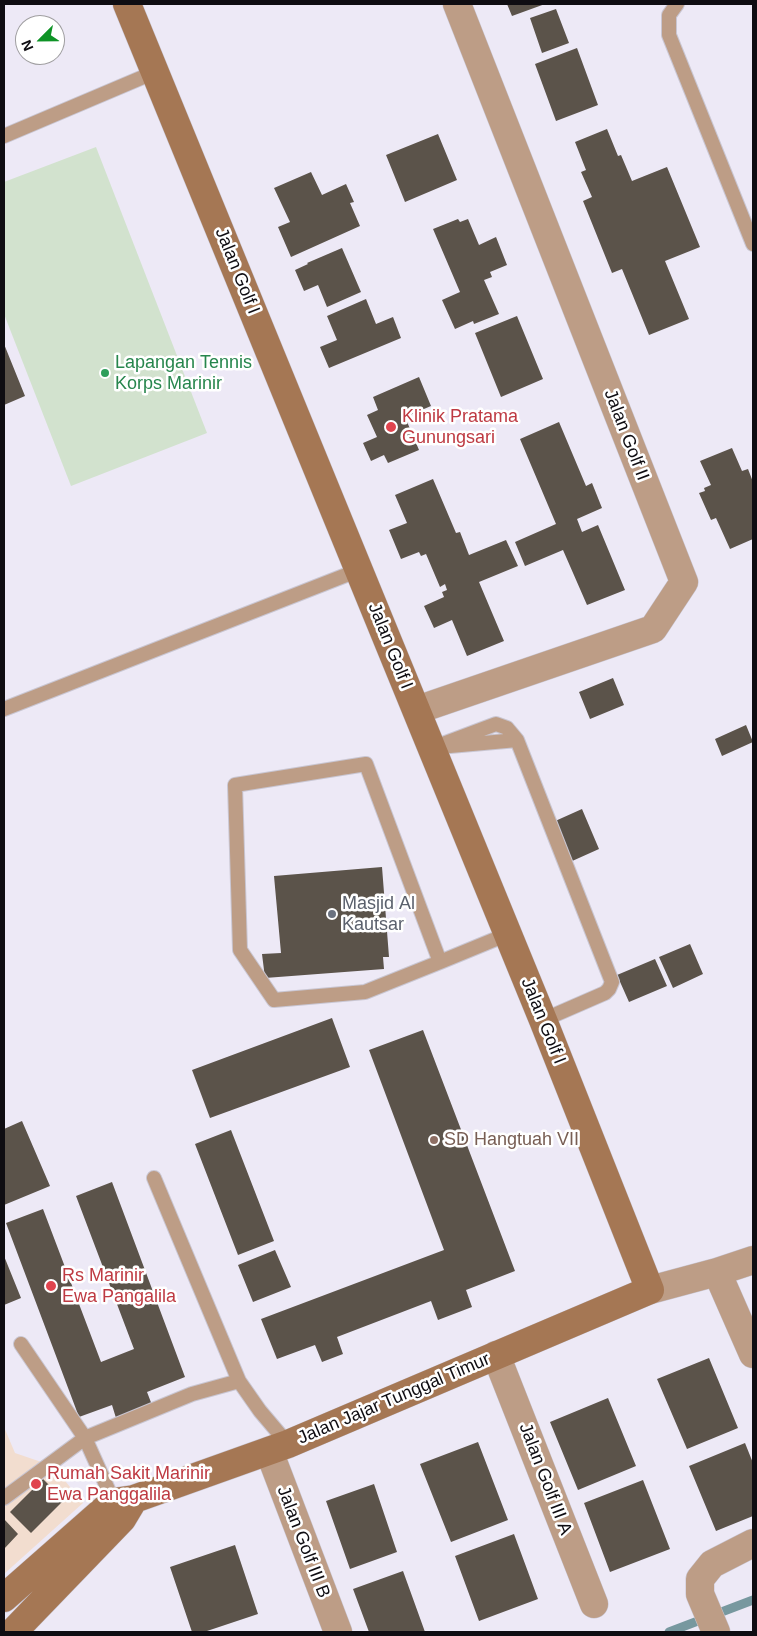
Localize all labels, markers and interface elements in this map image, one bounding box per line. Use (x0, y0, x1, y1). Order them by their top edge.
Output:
north arrow (15, 15, 65, 65)
text: N (18, 38, 36, 53)
street label: Jalan Golf I (210, 225, 264, 317)
place label: Lapangan Tennis Korps Marinir (115, 352, 252, 394)
marker: Lapangan Tennis Korps Marinir (99, 367, 111, 379)
street label: Jalan Golf II (599, 386, 653, 484)
place label: Klinik Pratama Gunungsari (402, 406, 518, 448)
marker: Klinik Pratama Gunungsari (384, 420, 398, 434)
street label: Jalan Golf I (363, 600, 417, 692)
place label: Masjid Al Kautsar (342, 893, 415, 936)
marker: Masjid Al Kautsar (326, 908, 338, 920)
street label: Jalan Golf I (516, 975, 570, 1067)
place label: SD Hangtuah VII (444, 1129, 579, 1151)
marker: SD Hangtuah VII (428, 1134, 440, 1146)
place label: Rs Marinir Ewa Pangalila (62, 1265, 176, 1308)
marker: Rs Marinir Ewa Pangalila (44, 1279, 58, 1293)
street label: Jalan Jajar Tunggal Timur (295, 1349, 493, 1449)
street label: Jalan Golf III A (514, 1420, 576, 1538)
place label: Rumah Sakit Marinir Ewa Panggalila (47, 1463, 210, 1506)
marker: Rumah Sakit Marinir Ewa Panggalila (29, 1477, 43, 1491)
street label: Jalan Golf III B (272, 1483, 334, 1601)

